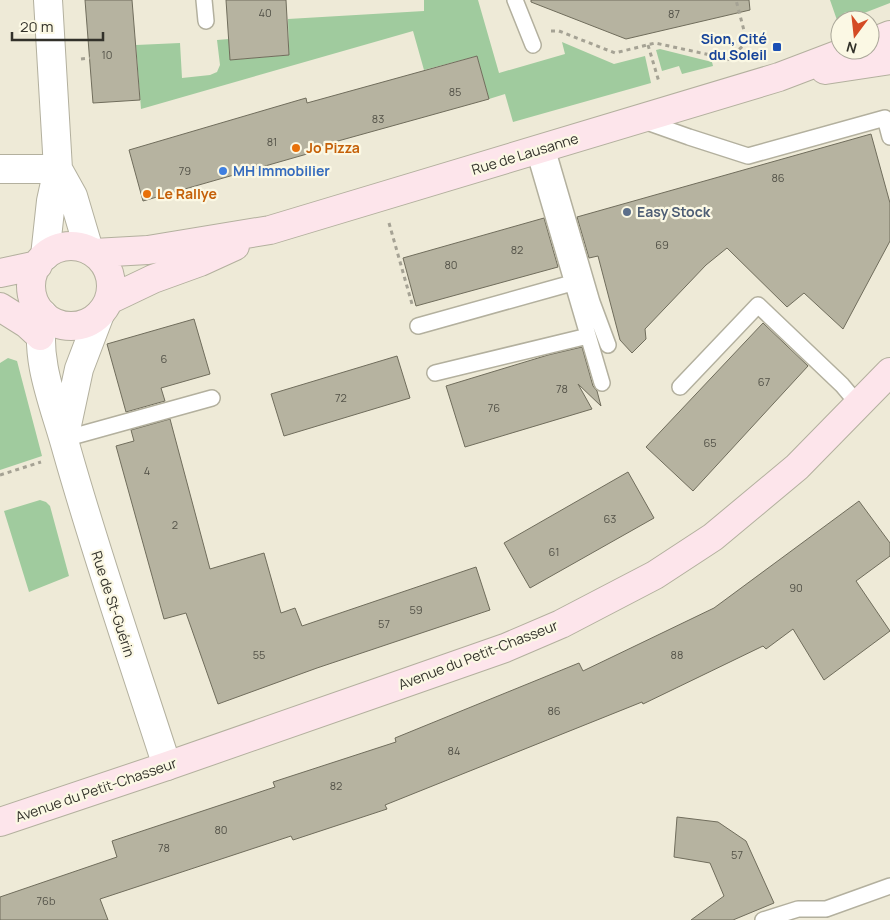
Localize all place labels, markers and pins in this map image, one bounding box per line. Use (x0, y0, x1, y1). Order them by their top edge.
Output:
place label: Sion, Cité du Soleil (701, 29, 767, 64)
marker: Sion, Cité du Soleil (771, 41, 783, 53)
place label: Jo Pizza (306, 138, 360, 157)
marker: Jo Pizza (290, 142, 302, 154)
place label: MH Immobilier (233, 161, 330, 180)
marker: MH Immobilier (217, 165, 229, 177)
place label: Le Rallye (157, 184, 217, 203)
marker: Le Rallye (141, 188, 153, 200)
place label: Easy Stock (637, 202, 711, 221)
marker: Easy Stock (621, 206, 633, 218)

